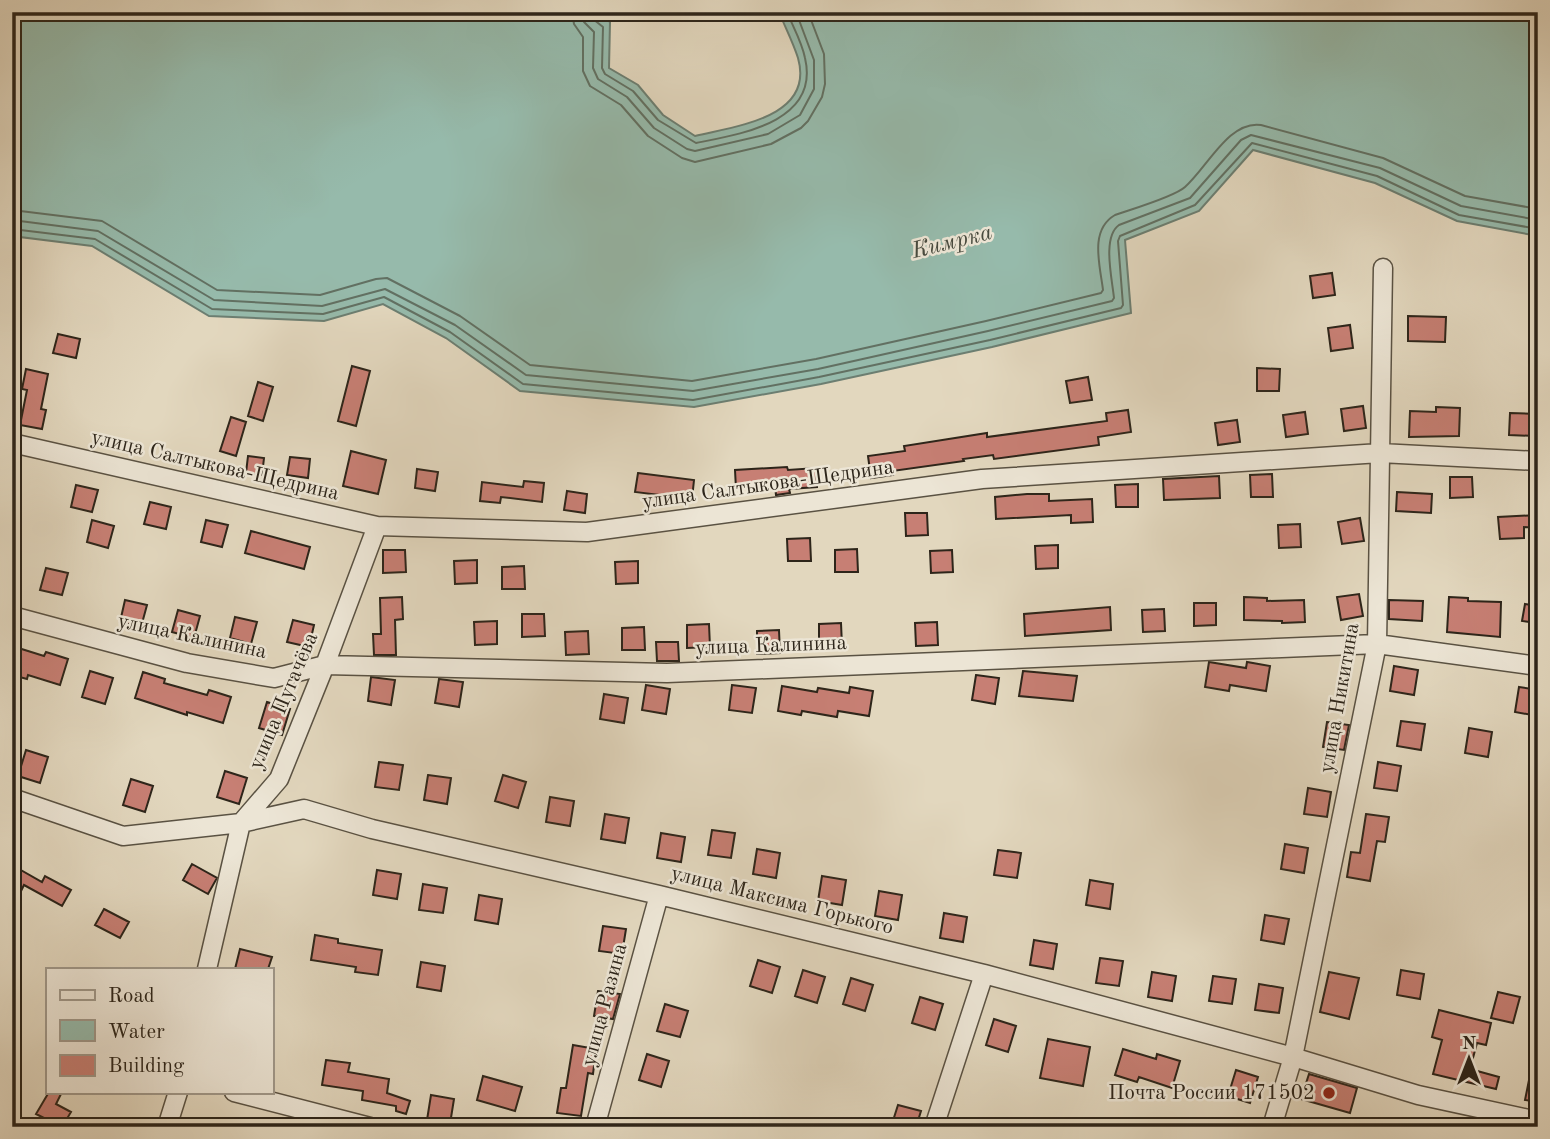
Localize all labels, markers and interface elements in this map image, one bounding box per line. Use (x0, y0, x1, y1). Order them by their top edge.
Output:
water label: Кимрка (908, 221, 995, 264)
street label: улица Салтыкова-Щедрина (89, 427, 341, 505)
street label: улица Салтыкова-Щедрина (641, 457, 895, 513)
street label: улица Калинина (116, 611, 268, 663)
street label: улица Никитина (1316, 621, 1364, 775)
street label: улица Пугачёва (246, 629, 322, 773)
street label: улица Калинина (695, 633, 847, 659)
street label: улица Максима Горького (669, 863, 895, 939)
street label: улица Разина (578, 941, 632, 1069)
legend (46, 968, 273, 1094)
text: Road (108, 986, 155, 1007)
text: Water (108, 1022, 165, 1043)
north arrow (1434, 1024, 1504, 1094)
text: N (1462, 1035, 1477, 1054)
text: Building (108, 1056, 185, 1077)
place label: Почта России 171502 (1108, 1083, 1315, 1104)
marker: Почта России 171502 (1321, 1085, 1337, 1101)

